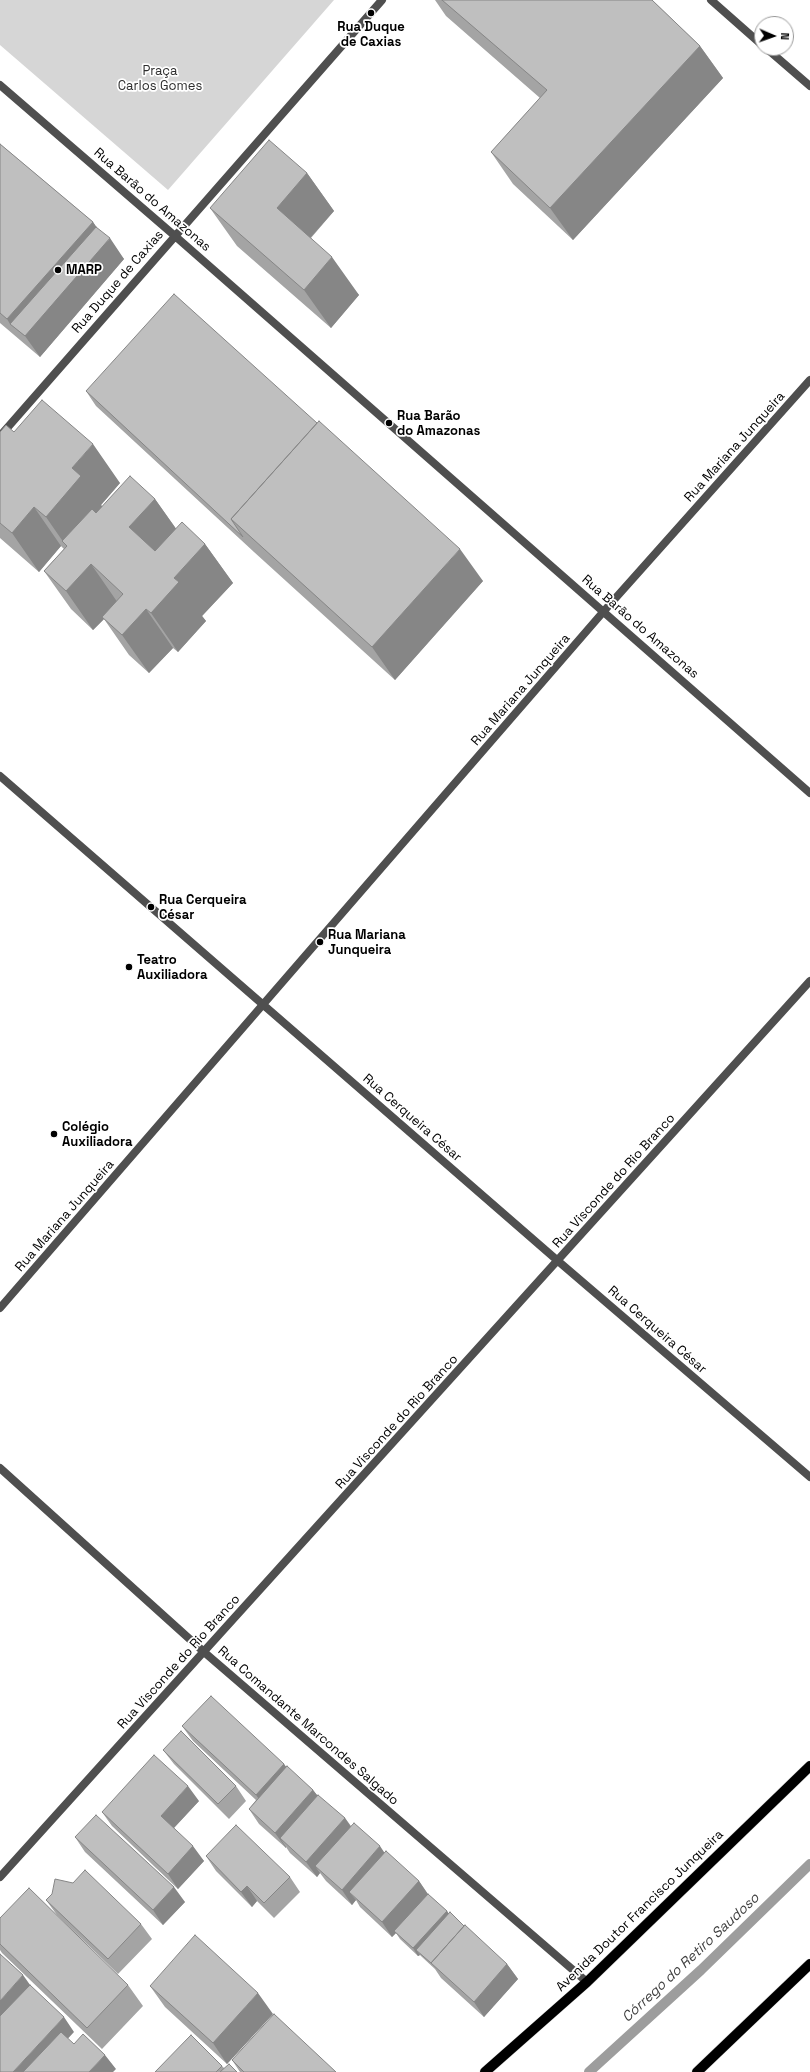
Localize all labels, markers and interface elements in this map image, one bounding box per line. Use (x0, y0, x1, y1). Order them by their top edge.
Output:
marker: Rua Duque de Caxias (366, 8, 376, 18)
north arrow (754, 16, 794, 56)
place label: Rua Duque de Caxias (337, 19, 405, 50)
text: N (778, 32, 792, 40)
park label: Praça Carlos Gomes (118, 63, 202, 94)
street label: Rua Barão do Amazonas (90, 145, 214, 255)
street label: Rua Duque de Caxias (69, 227, 167, 337)
place label: MARP (66, 262, 102, 278)
marker: MARP (53, 265, 63, 275)
street label: Rua Mariana Junqueira (681, 389, 789, 505)
place label: Rua Barão do Amazonas (397, 408, 480, 439)
marker: Rua Barão do Amazonas (384, 418, 394, 428)
street label: Rua Barão do Amazonas (578, 572, 702, 682)
street label: Rua Mariana Junqueira (468, 631, 574, 749)
place label: Rua Cerqueira César (159, 892, 247, 923)
marker: Rua Cerqueira César (146, 902, 156, 912)
place label: Rua Mariana Junqueira (328, 927, 406, 958)
marker: Rua Mariana Junqueira (315, 937, 325, 947)
place label: Teatro Auxiliadora (137, 952, 207, 983)
marker: Teatro Auxiliadora (124, 962, 134, 972)
street label: Rua Cerqueira César (359, 1071, 465, 1165)
street label: Rua Visconde do Rio Branco (550, 1111, 678, 1251)
place label: Colégio Auxiliadora (62, 1119, 132, 1150)
marker: Colégio Auxiliadora (49, 1129, 59, 1139)
street label: Rua Mariana Junqueira (12, 1157, 118, 1275)
street label: Rua Cerqueira César (604, 1283, 710, 1377)
street label: Rua Visconde do Rio Branco (333, 1352, 461, 1492)
street label: Rua Visconde do Rio Branco (115, 1592, 243, 1732)
street label: Rua Comandante Marcondes Salgado (214, 1643, 402, 1809)
street label: Avenida Doutor Francisco Junqueira (553, 1827, 727, 1995)
water label: Córrego do Retiro Saudoso (619, 1890, 763, 2026)

